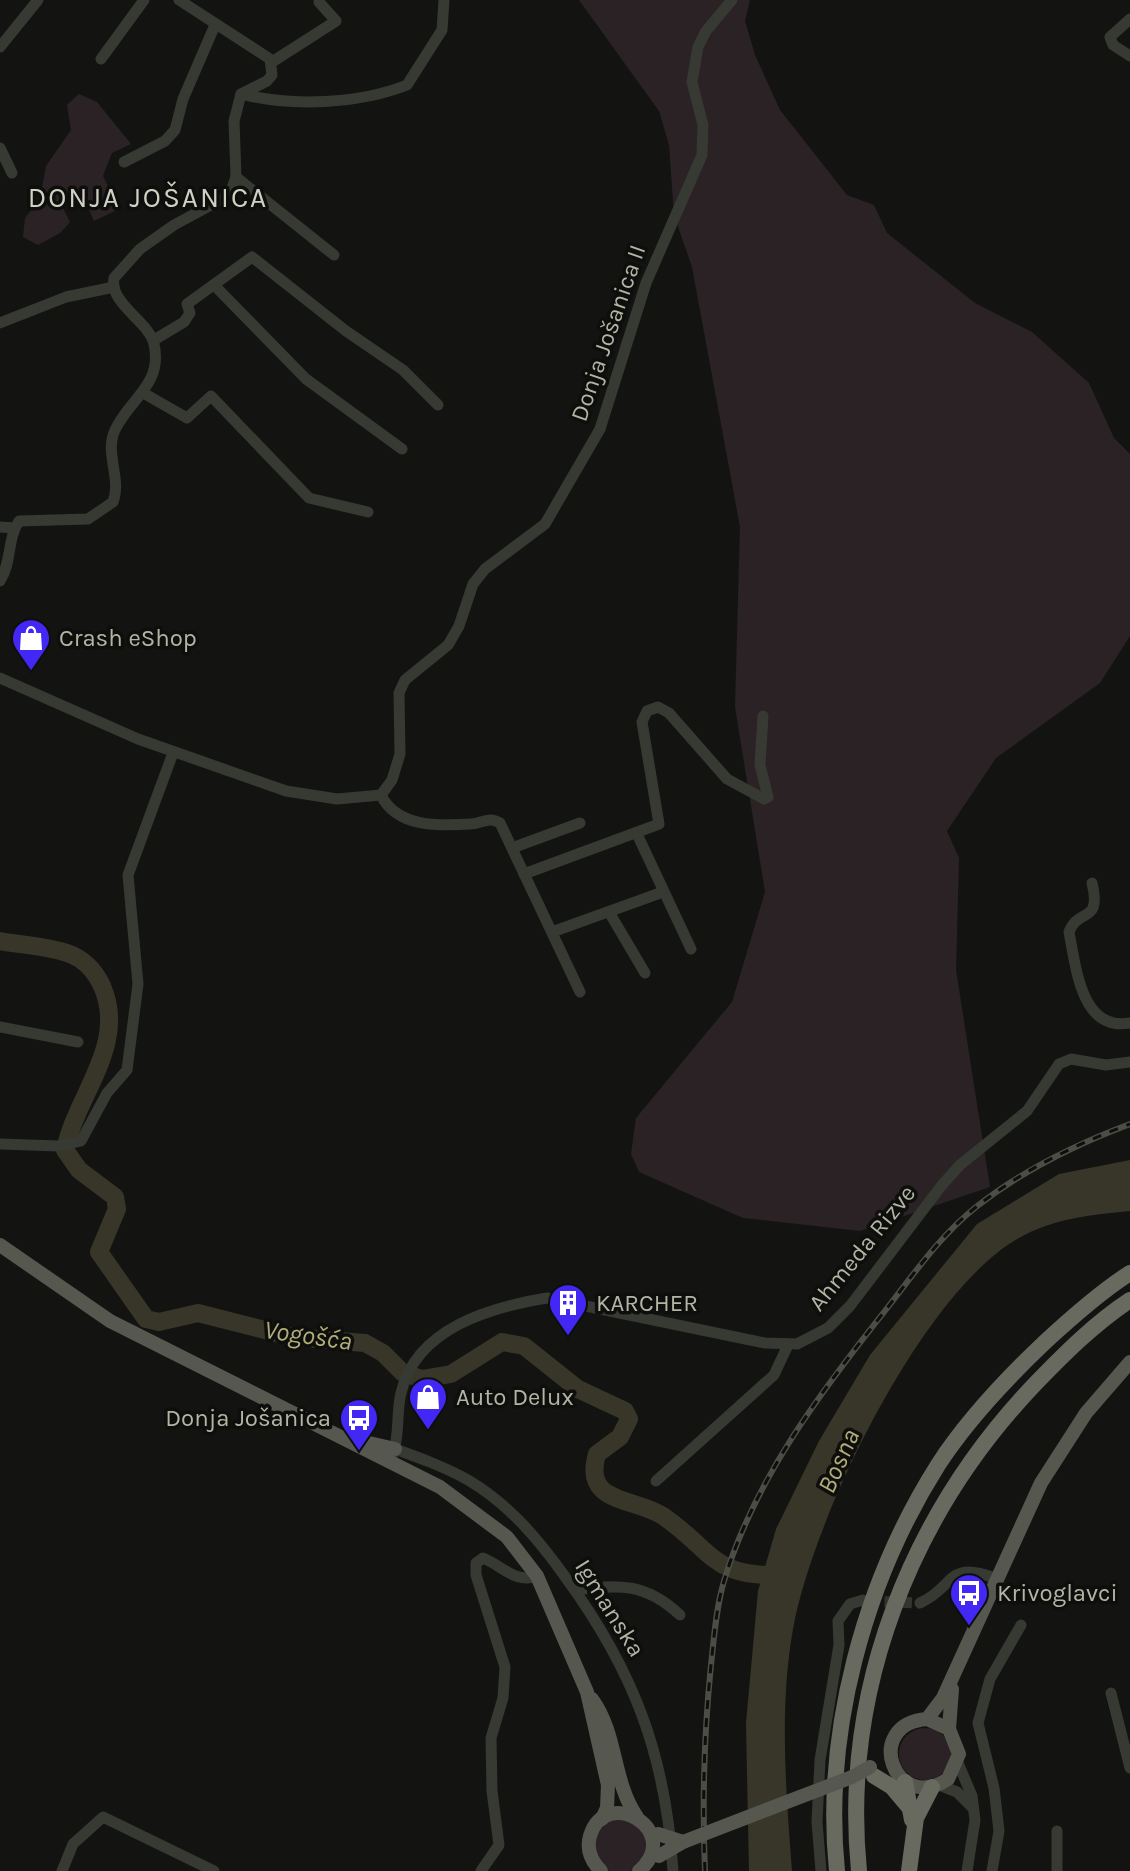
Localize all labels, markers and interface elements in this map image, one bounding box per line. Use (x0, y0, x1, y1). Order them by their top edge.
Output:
district label: DONJA JOŠANICA (28, 181, 268, 214)
street label: Donja Jošanica II (565, 241, 651, 425)
shop icon: Crash eShop (10, 617, 52, 672)
place label: Crash eShop (59, 624, 197, 652)
street label: Ahmeda Rizve (803, 1179, 921, 1317)
building icon: KARCHER (547, 1282, 589, 1337)
place label: KARCHER (596, 1289, 698, 1317)
water label: Vogošća (262, 1314, 354, 1357)
shop icon: Auto Delux (407, 1376, 449, 1431)
place label: Auto Delux (456, 1383, 574, 1411)
bus stop icon: Donja Jošanica (338, 1397, 380, 1452)
place label: Donja Jošanica (165, 1404, 331, 1432)
water label: Bosna (811, 1424, 866, 1498)
street label: Igmanska (569, 1554, 651, 1662)
bus stop icon: Krivoglavci (948, 1572, 990, 1627)
place label: Krivoglavci (997, 1579, 1118, 1607)

